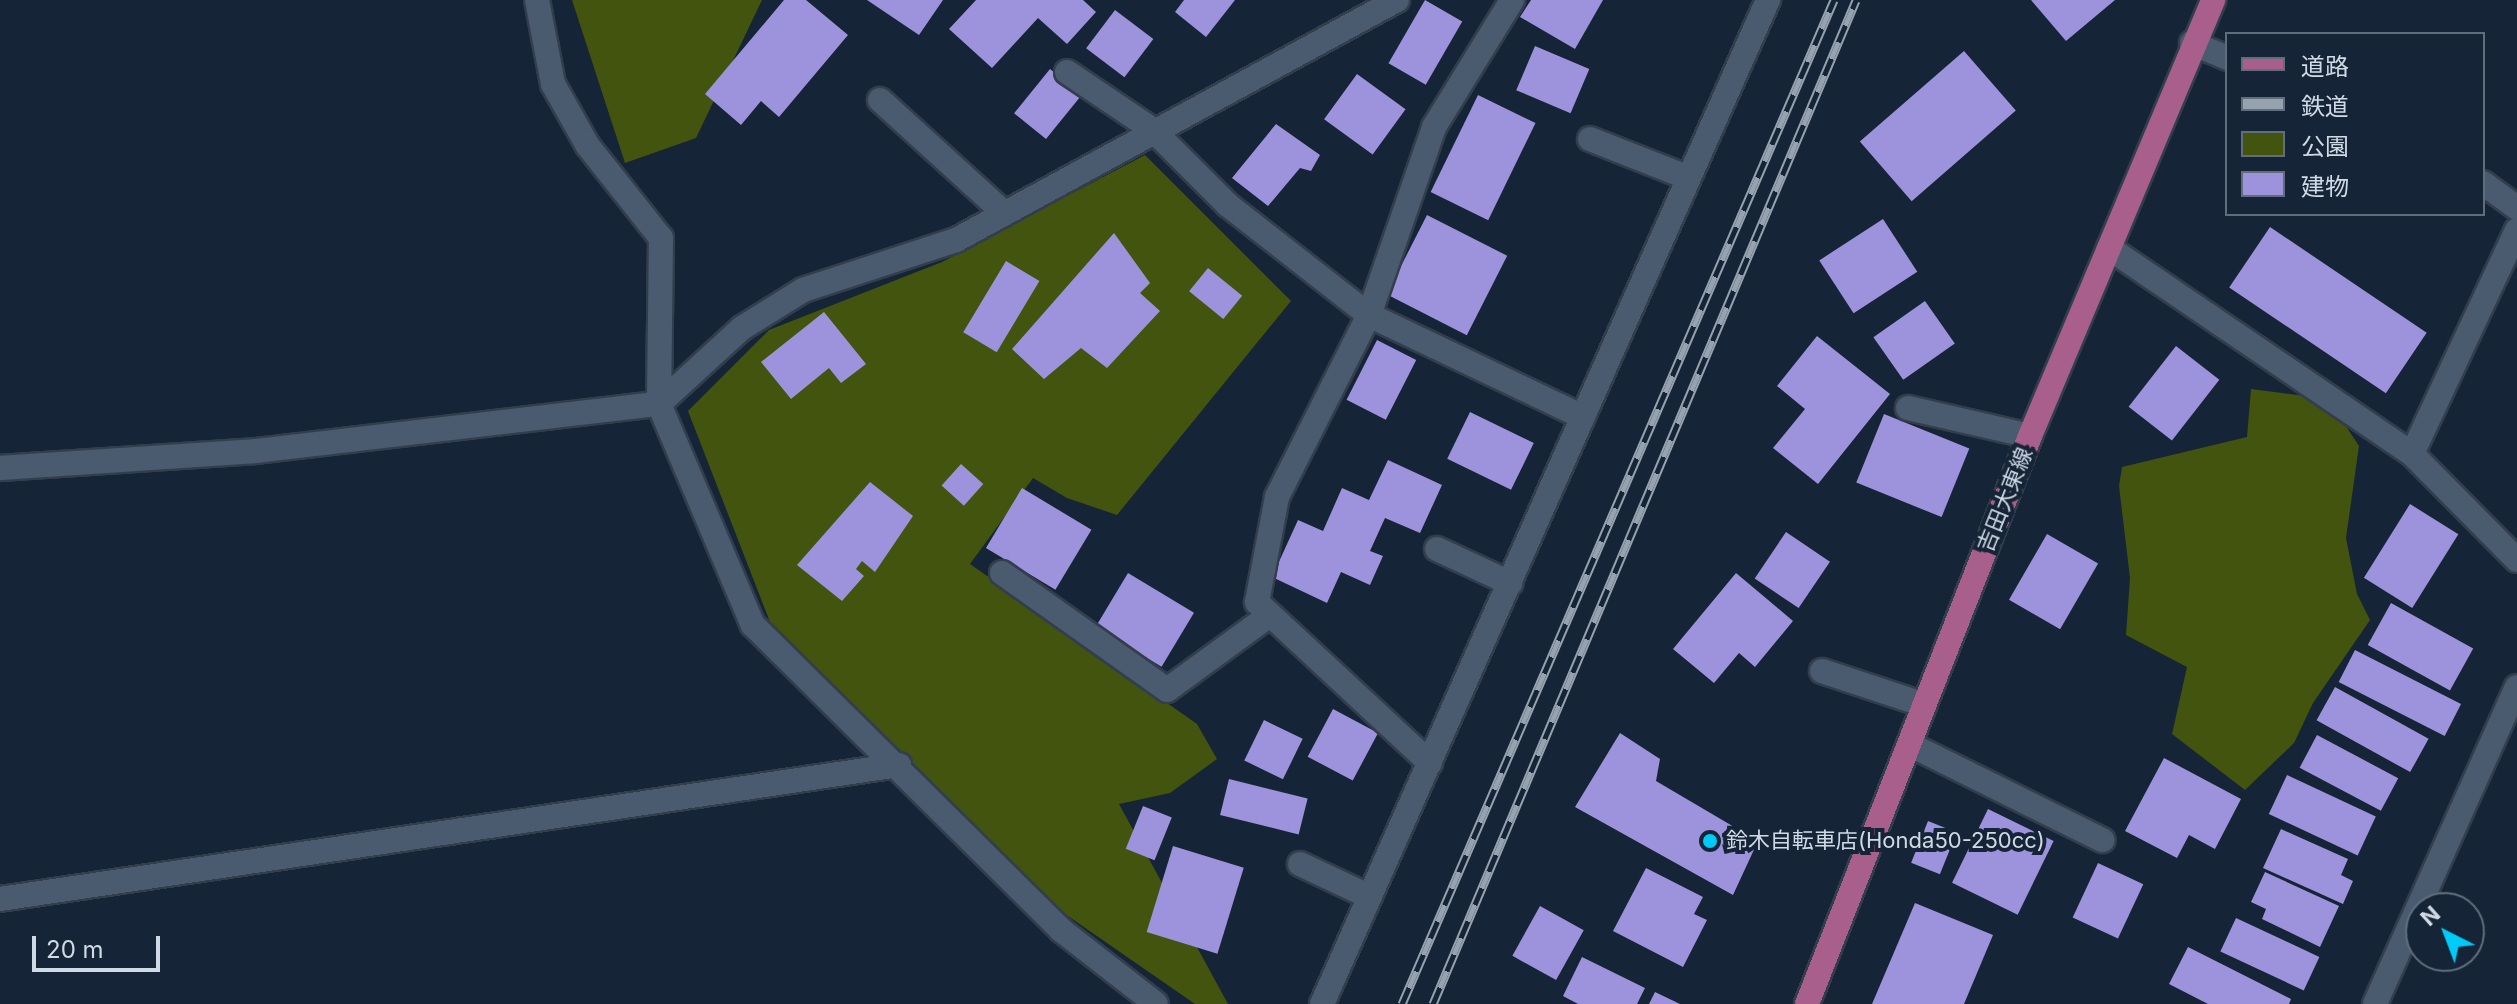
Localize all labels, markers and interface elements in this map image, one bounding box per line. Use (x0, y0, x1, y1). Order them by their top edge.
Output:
legend (2225, 32, 2485, 216)
text: 道路 (2301, 52, 2349, 81)
text: 鉄道 (2301, 92, 2349, 121)
text: 公園 (2301, 132, 2349, 161)
text: 建物 (2301, 172, 2349, 201)
street label: 吉田大東線 (1972, 444, 2038, 556)
place label: 鈴木自転車店(Honda50-250cc) (1726, 828, 2045, 854)
marker: 鈴木自転車店(Honda50-250cc) (1701, 832, 1719, 850)
north arrow (2405, 892, 2485, 972)
text: N (2415, 900, 2445, 931)
scale bar (36, 920, 164, 970)
text: 20 m (46, 935, 104, 964)

